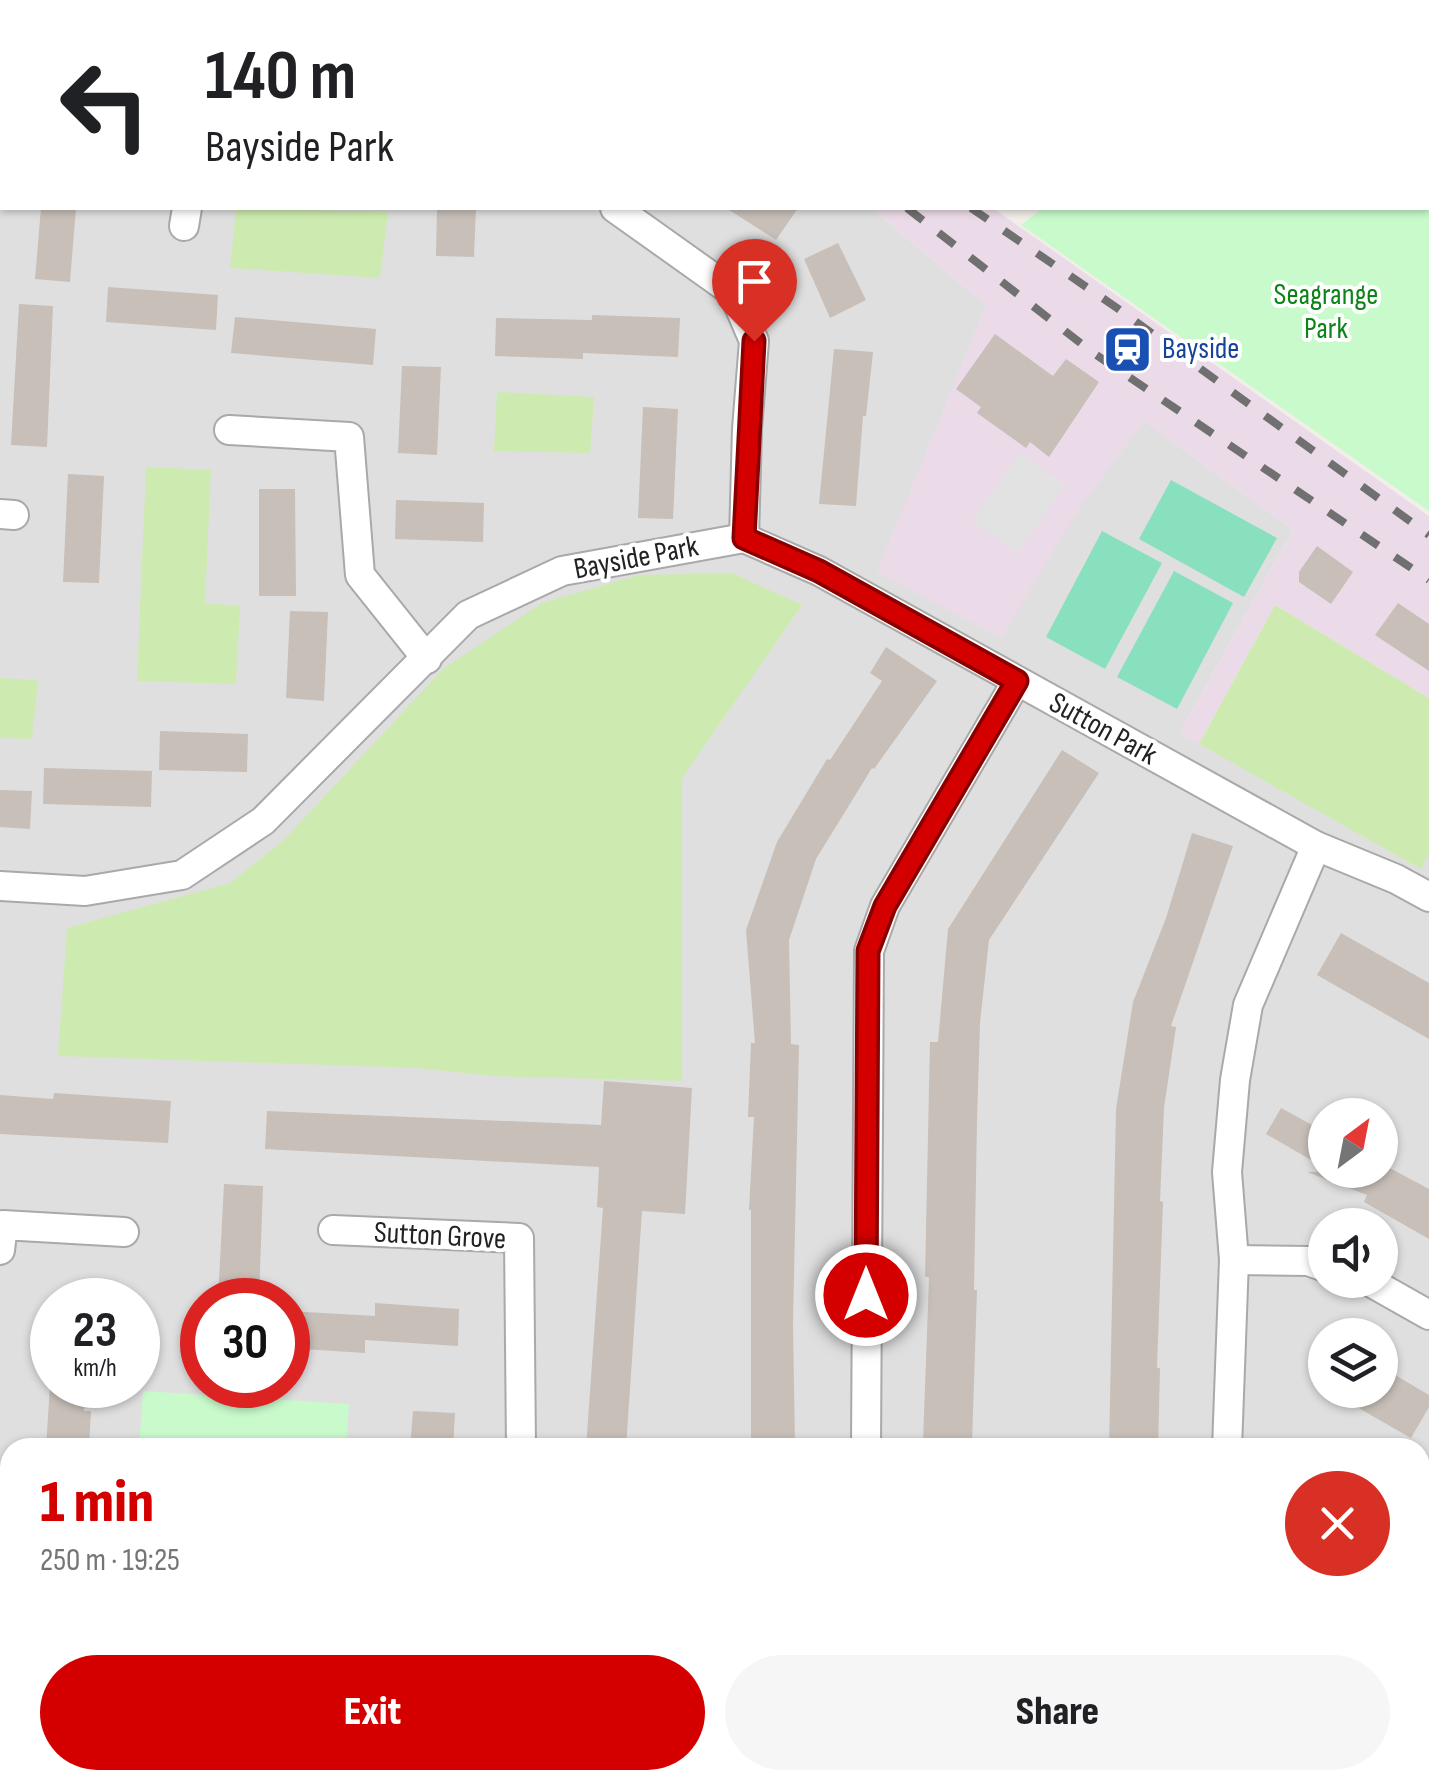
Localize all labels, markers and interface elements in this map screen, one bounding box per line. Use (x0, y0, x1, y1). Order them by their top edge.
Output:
text: 140 m (205, 35, 356, 119)
icon: left (40, 40, 170, 170)
text: Bayside Park (205, 120, 394, 175)
pin (712, 239, 797, 342)
icon: arrive (727, 254, 782, 309)
park label: Seagrange Park (1274, 277, 1378, 347)
station icon: Bayside (1101, 323, 1153, 375)
place label: Bayside (1162, 331, 1239, 367)
street label: Bayside Park (571, 528, 702, 588)
street label: Sutton Park (1043, 685, 1164, 773)
north arrow (1308, 1098, 1398, 1188)
map controls (1308, 1098, 1398, 1408)
button: sound (1308, 1208, 1398, 1298)
street label: Sutton Grove (373, 1215, 507, 1257)
position arrow (814, 1243, 918, 1347)
speed limit sign: 30 (180, 1278, 310, 1408)
text: 23 (73, 1301, 117, 1361)
button: layers (1308, 1318, 1398, 1408)
text: km/h (73, 1353, 117, 1384)
text: 1 min (40, 1467, 154, 1539)
button: close (1285, 1471, 1390, 1576)
text: 250 m · 19:25 (40, 1541, 180, 1580)
button: Exit (40, 1655, 705, 1770)
button: Share (725, 1655, 1390, 1770)

